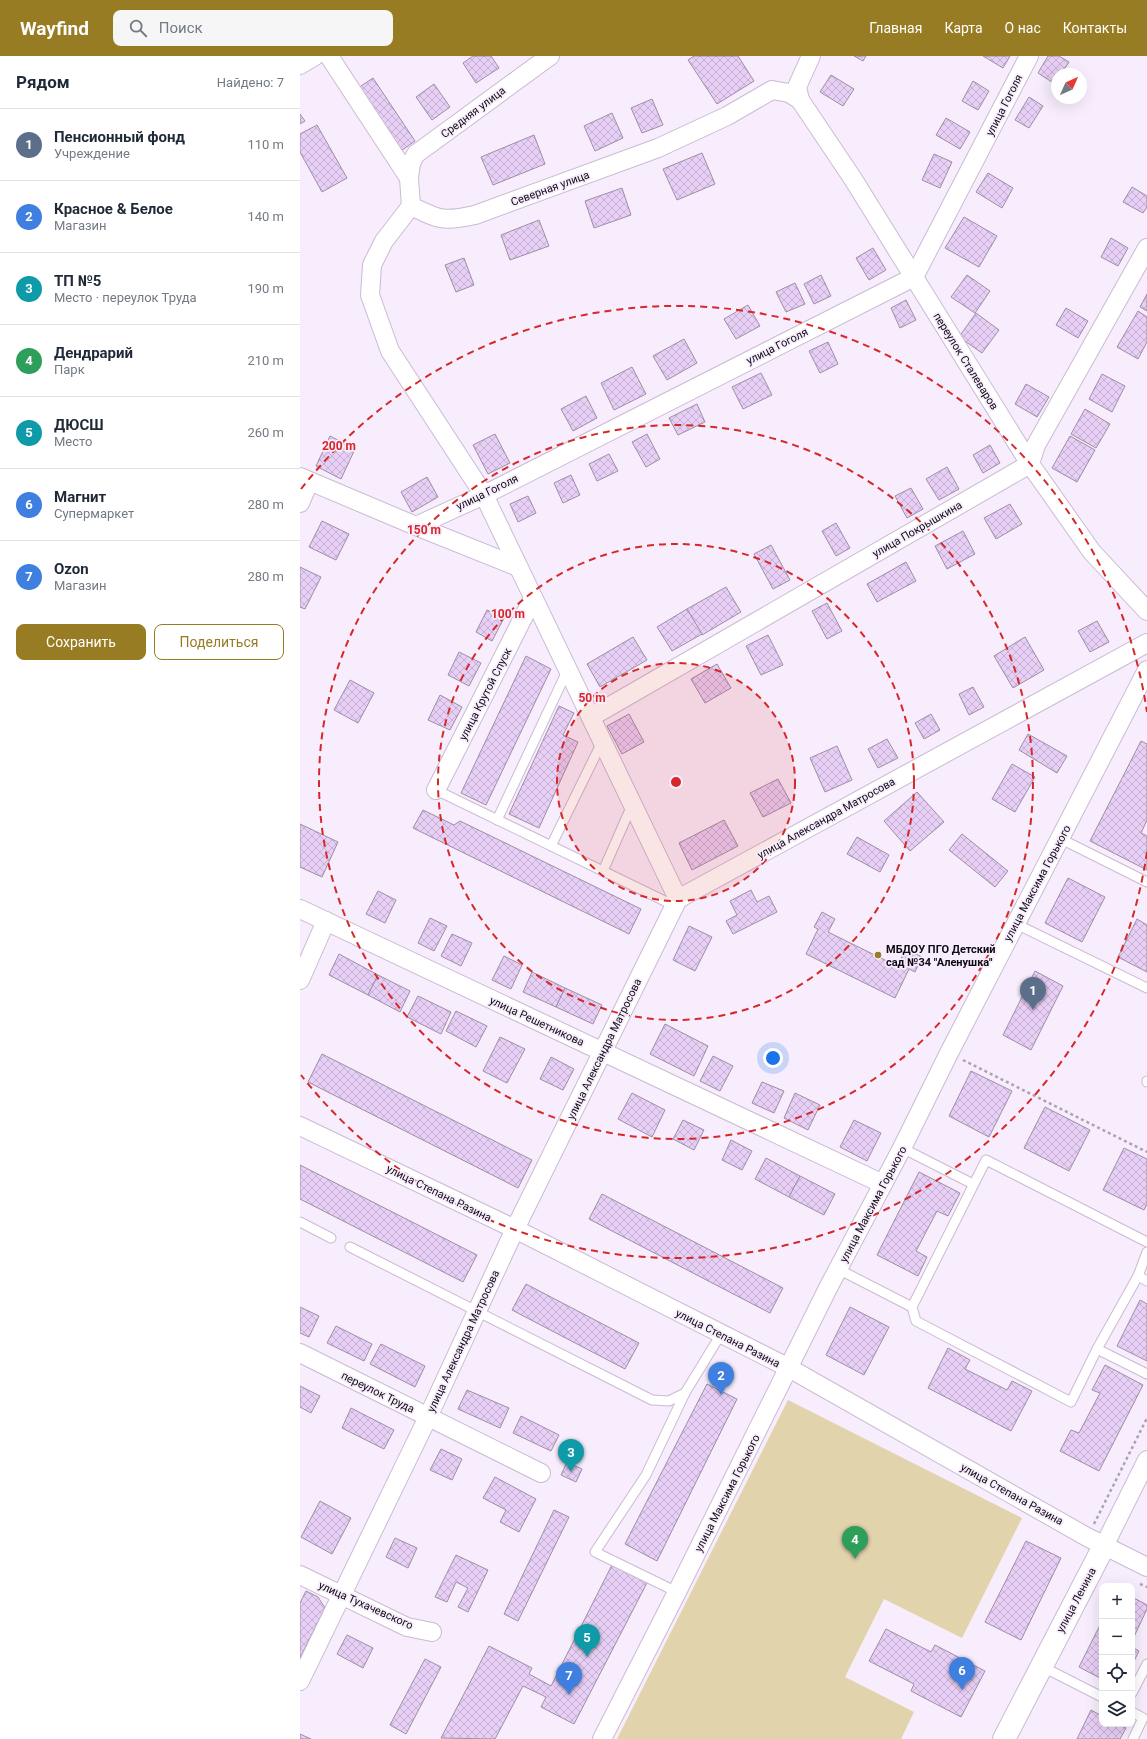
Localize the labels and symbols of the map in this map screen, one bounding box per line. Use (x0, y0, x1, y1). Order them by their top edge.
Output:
north arrow (1051, 68, 1087, 104)
street label: улица Гоголя (983, 72, 1026, 138)
street label: Средняя улица (439, 84, 508, 141)
street label: Северная улица (509, 168, 591, 209)
street label: переулок Сталеваров (930, 310, 1001, 412)
street label: улица Гоголя (744, 325, 810, 368)
text: 200 m (322, 439, 356, 453)
street label: улица Гоголя (454, 472, 520, 513)
street label: улица Покрышкина (870, 498, 964, 560)
text: 150 m (407, 523, 441, 537)
text: 100 m (491, 607, 525, 621)
street label: улица Крутой Спуск (457, 646, 514, 743)
text: 50 m (578, 691, 606, 705)
centre of rings (669, 775, 683, 789)
street label: улица Александра Матросова (755, 775, 897, 862)
street label: улица Максима Горького (1001, 823, 1074, 944)
place label: МБДОУ ПГО Детский сад №34 "Аленушка" (886, 943, 995, 969)
marker: МБДОУ ПГО Детский сад №34 "Аленушка" (873, 950, 883, 960)
street label: улица Александра Матросова (565, 977, 644, 1122)
pin: 1 (1020, 977, 1046, 1010)
street label: улица Решетникова (488, 994, 586, 1049)
your location (763, 1048, 783, 1068)
street label: улица Максима Горького (837, 1144, 910, 1265)
street label: улица Степана Разина (384, 1162, 493, 1225)
street label: улица Александра Матросова (425, 1268, 502, 1414)
street label: улица Степана Разина (673, 1306, 782, 1370)
pin: 2 (708, 1362, 734, 1395)
street label: переулок Труда (339, 1369, 417, 1416)
street label: улица Максима Горького (692, 1432, 763, 1554)
pin: 3 (558, 1439, 584, 1472)
street label: улица Степана Разина (958, 1461, 1065, 1528)
pin: 4 (842, 1526, 868, 1559)
street label: улица Ленина (1054, 1566, 1099, 1635)
street label: улица Тухачевского (316, 1579, 415, 1632)
pin: 5 (574, 1624, 600, 1657)
pin: 6 (949, 1657, 975, 1690)
pin: 7 (556, 1662, 582, 1695)

